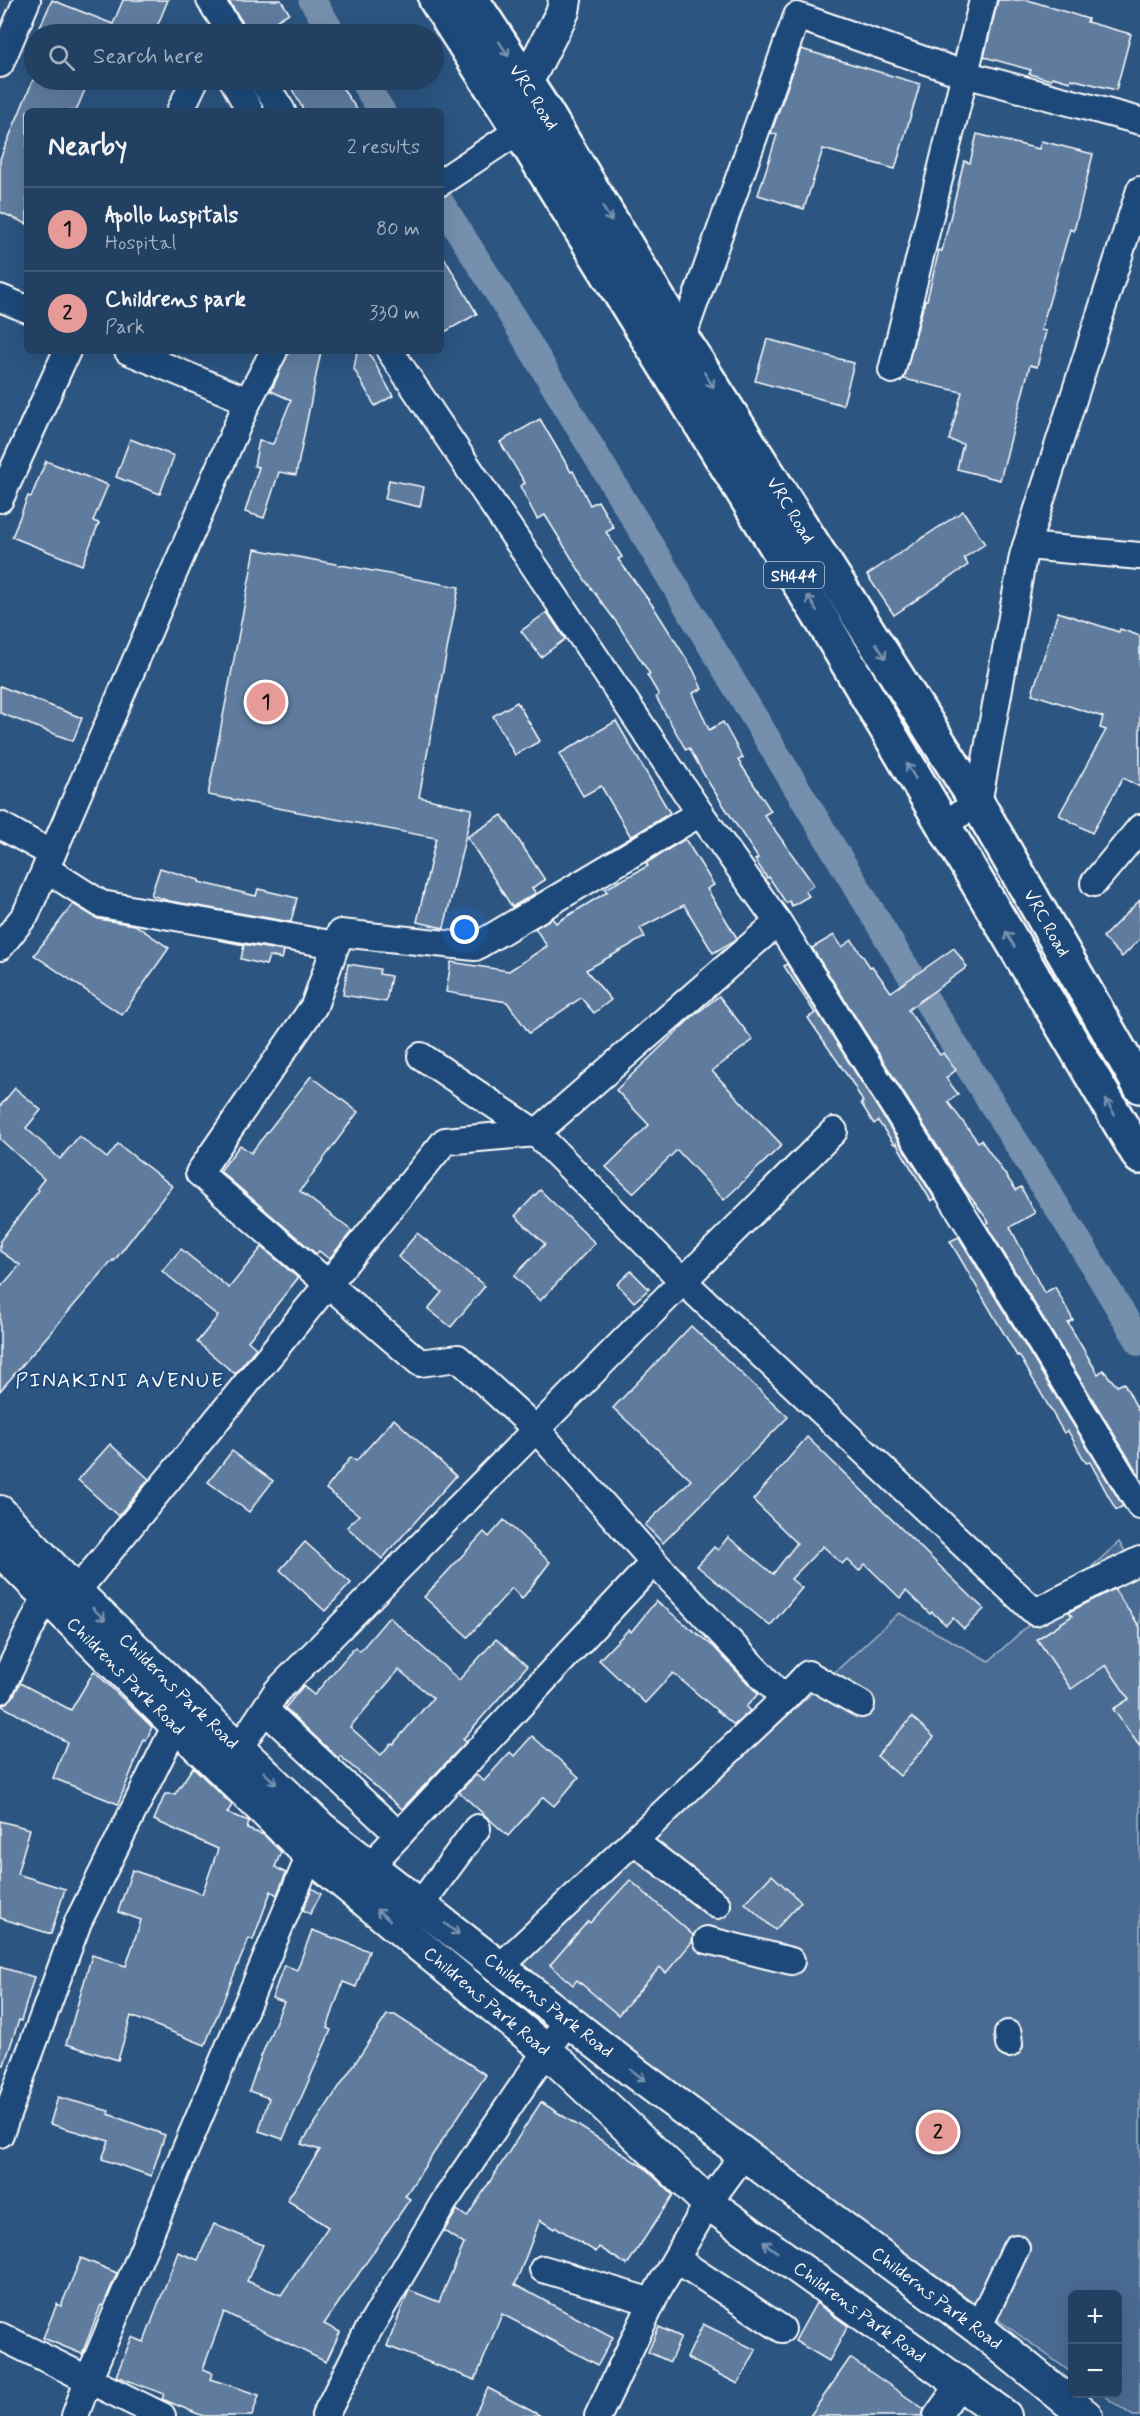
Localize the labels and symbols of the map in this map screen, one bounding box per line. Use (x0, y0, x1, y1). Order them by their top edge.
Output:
one-way arrow (498, 40, 510, 57)
street label: VRC Road (503, 60, 563, 135)
one-way arrow (601, 205, 613, 222)
one-way arrow (703, 372, 715, 388)
street label: VRC Road (760, 473, 820, 548)
road number: SH444 (764, 562, 824, 588)
one-way arrow (805, 595, 817, 612)
one-way arrow (876, 642, 888, 659)
pin: 1 (246, 680, 286, 724)
one-way arrow (905, 763, 917, 780)
street label: VRC Road (1017, 885, 1075, 962)
your location (450, 915, 479, 944)
one-way arrow (1004, 931, 1016, 948)
one-way arrow (1103, 1099, 1115, 1116)
district label: PINAKINI AVENUE (15, 1367, 225, 1395)
one-way arrow (91, 1607, 106, 1621)
street label: Childrens Park Road (61, 1612, 190, 1741)
street label: Childerns Park Road (113, 1628, 243, 1755)
one-way arrow (262, 1771, 277, 1786)
one-way arrow (376, 1908, 391, 1922)
one-way arrow (443, 1923, 459, 1936)
street label: Childrens Park Road (418, 1942, 555, 2062)
street label: Childerns Park Road (479, 1948, 618, 2064)
one-way arrow (630, 2069, 646, 2082)
pin: 2 (918, 2110, 958, 2154)
one-way arrow (762, 2241, 778, 2253)
street label: Childerns Park Road (866, 2242, 1007, 2356)
street label: Childrens Park Road (788, 2257, 931, 2369)

